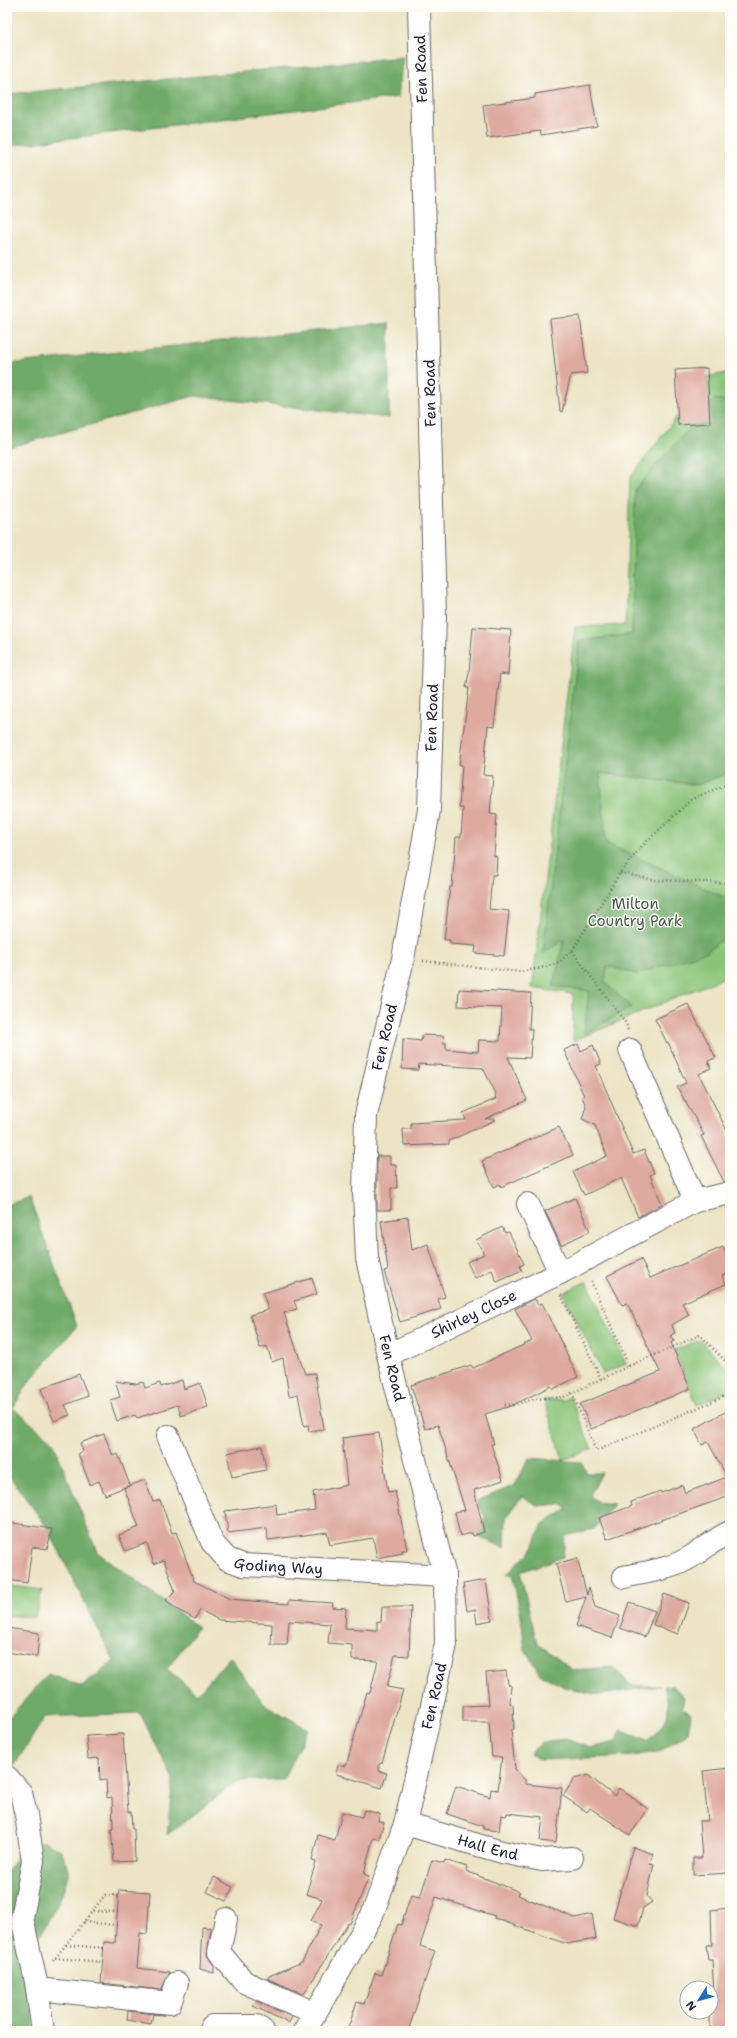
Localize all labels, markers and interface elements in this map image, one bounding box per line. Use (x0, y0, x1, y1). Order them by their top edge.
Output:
street label: Fen Road (410, 34, 432, 103)
street label: Fen Road (419, 358, 441, 427)
street label: Fen Road (421, 683, 443, 752)
park label: Milton Country Park (588, 894, 682, 931)
street label: Fen Road (367, 1001, 402, 1073)
street label: Shirley Close (428, 1285, 520, 1343)
street label: Fen Road (374, 1333, 410, 1404)
street label: Goding Way (231, 1552, 323, 1579)
street label: Fen Road (417, 1660, 452, 1731)
street label: Hall End (455, 1830, 520, 1865)
north arrow (679, 1980, 719, 2020)
text: N (683, 1997, 700, 2014)

